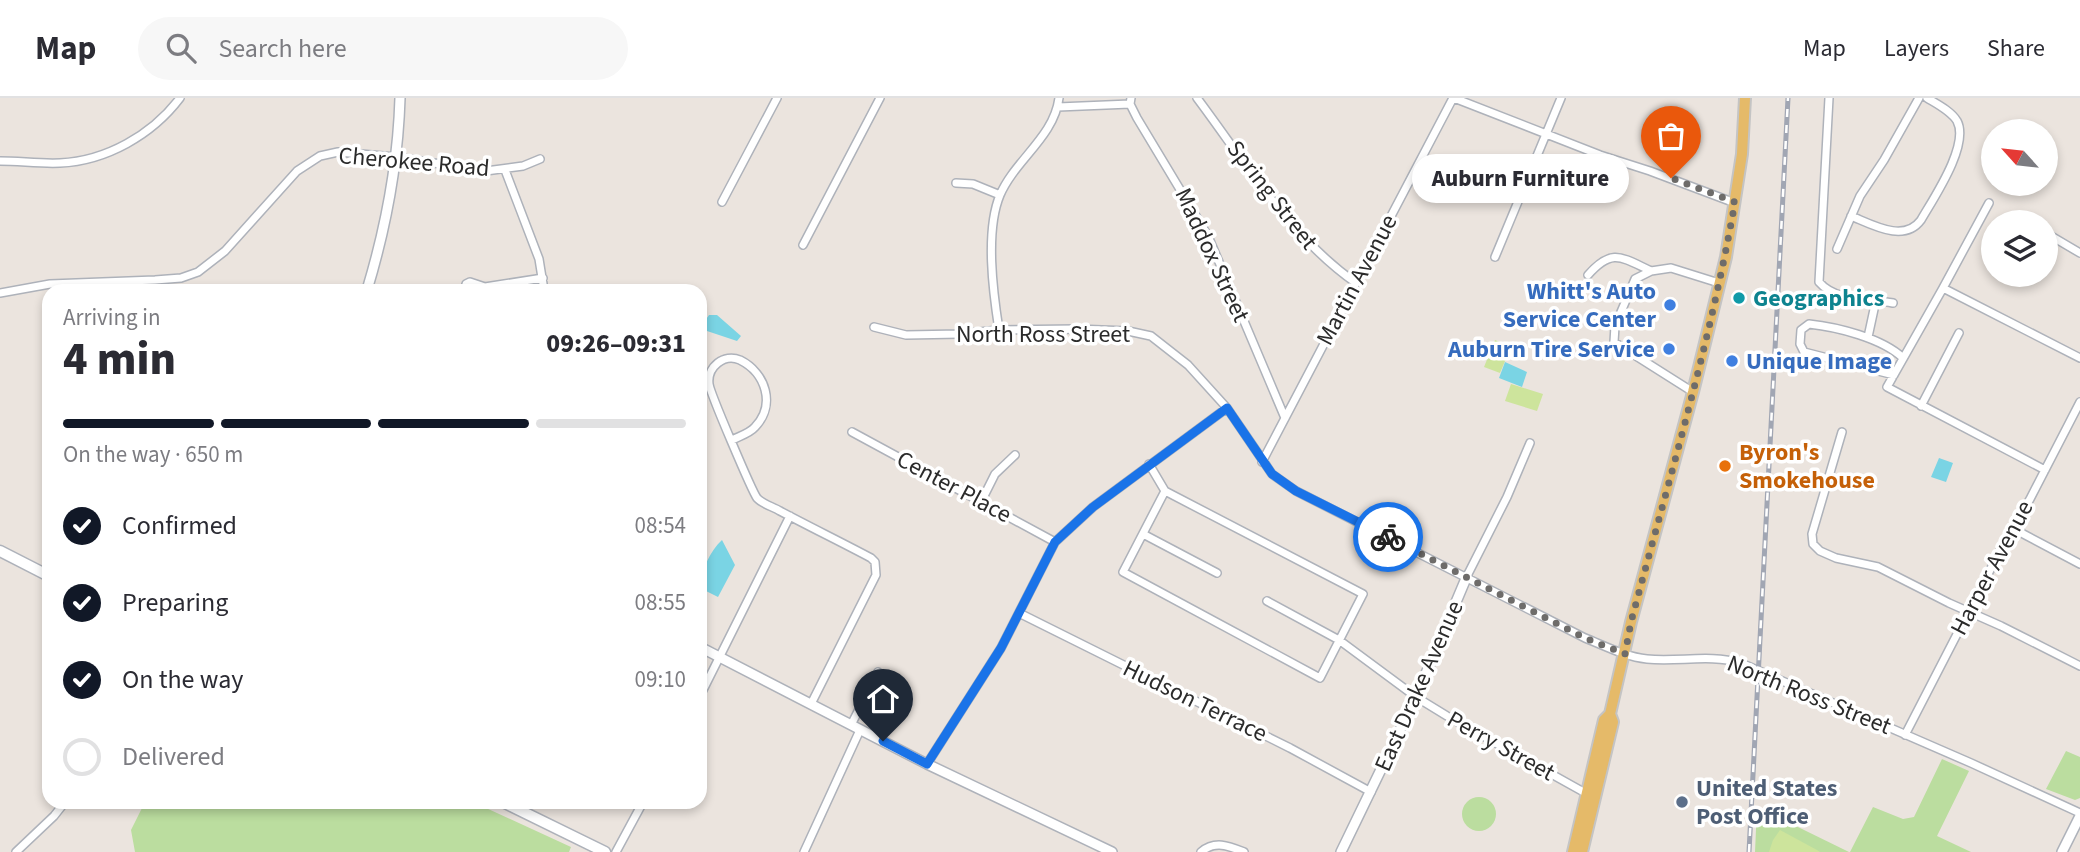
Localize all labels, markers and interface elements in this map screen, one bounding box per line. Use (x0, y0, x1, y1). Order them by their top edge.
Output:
search box (138, 17, 628, 80)
text: Map (35, 25, 96, 72)
icon: search (162, 29, 200, 67)
text: Search here (218, 30, 347, 67)
text: Map (1803, 31, 1846, 66)
text: Layers (1884, 31, 1949, 66)
text: Share (1987, 31, 2045, 66)
pin (1641, 106, 1701, 178)
icon: bag (1652, 117, 1690, 155)
north arrow (1981, 119, 2058, 196)
map controls (1981, 119, 2058, 287)
street label: Spring Street (1218, 133, 1326, 257)
street label: Cherokee Road (337, 138, 491, 186)
callout: Auburn Furniture (1412, 154, 1629, 202)
text: Auburn Furniture (1432, 162, 1609, 195)
street label: Maddox Street (1166, 182, 1258, 328)
street label: Martin Avenue (1308, 208, 1406, 352)
button: layers (1981, 210, 2058, 287)
place label: Whitt's Auto Service Center (1503, 274, 1656, 337)
place label: Geographics (1753, 281, 1884, 316)
marker: Geographics (1731, 290, 1747, 306)
marker: Whitt's Auto Service Center (1662, 297, 1678, 313)
text: Arriving in (63, 301, 161, 334)
street label: North Ross Street (956, 317, 1130, 352)
text: 09:26–09:31 (546, 325, 686, 362)
text: 4 min (63, 327, 176, 392)
place label: Auburn Tire Service (1447, 332, 1655, 367)
marker: Auburn Tire Service (1661, 341, 1677, 357)
place label: Unique Image (1746, 344, 1892, 379)
marker: Unique Image (1724, 353, 1740, 369)
place label: Byron's Smokehouse (1739, 435, 1875, 498)
text: On the way · 650 m (63, 438, 243, 471)
street label: Center Place (890, 442, 1018, 532)
marker: Byron's Smokehouse (1717, 458, 1733, 474)
street label: Harper Avenue (1942, 494, 2042, 642)
courier (1353, 502, 1423, 572)
icon: check (63, 507, 101, 545)
text: Confirmed (122, 507, 237, 544)
text: 08:54 (635, 509, 686, 542)
icon: bike (1369, 518, 1407, 556)
icon: check (63, 584, 101, 622)
text: Preparing (122, 584, 228, 621)
text: 08:55 (635, 586, 686, 619)
street label: East Drake Avenue (1366, 595, 1472, 777)
street label: North Ross Street (1722, 646, 1896, 744)
street label: Hudson Terrace (1117, 651, 1273, 751)
icon: check (63, 661, 101, 699)
text: On the way (122, 661, 243, 698)
text: 09:10 (635, 663, 686, 696)
pin (853, 669, 913, 741)
icon: home (864, 680, 902, 718)
street label: Perry Street (1441, 702, 1561, 790)
text: Delivered (122, 738, 225, 775)
place label: United States Post Office (1696, 771, 1837, 834)
marker: United States Post Office (1674, 794, 1690, 810)

